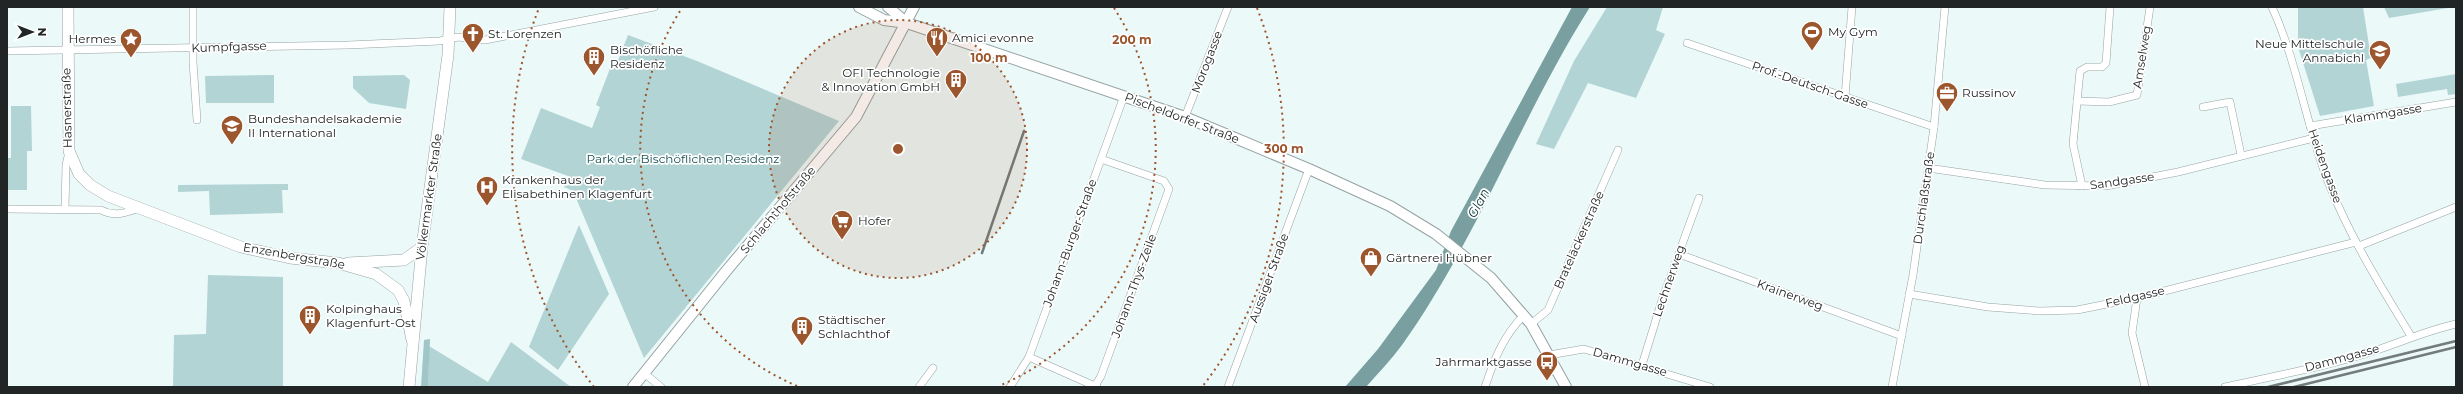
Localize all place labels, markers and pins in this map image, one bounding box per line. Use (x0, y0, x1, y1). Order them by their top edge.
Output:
sports icon: My Gym (1799, 19, 1825, 52)
church icon: St. Lorenzen (460, 21, 486, 54)
place label: My Gym (1828, 24, 1878, 39)
restaurant icon: Amici evonne (924, 25, 950, 58)
place icon: Hermes (118, 26, 144, 59)
place label: St. Lorenzen (488, 26, 562, 41)
place label: Amici evonne (952, 30, 1034, 45)
place label: Hermes (68, 31, 116, 46)
place label: Neue Mittelschule Annabichl (2255, 36, 2364, 65)
school or university icon: Neue Mittelschule Annabichl (2367, 38, 2393, 71)
place label: Bischöfliche Residenz (610, 42, 683, 71)
building icon: Bischöfliche Residenz (581, 44, 607, 77)
place label: OFI Technologie & Innovation GmbH (822, 65, 940, 94)
building icon: OFI Technologie & Innovation GmbH (943, 67, 969, 100)
office icon: Russinov (1934, 80, 1960, 113)
place label: Russinov (1962, 85, 2016, 100)
place label: Bundeshandelsakademie II International (248, 111, 402, 140)
school or university icon: Bundeshandelsakademie II International (219, 113, 245, 146)
centre of rings (891, 142, 905, 156)
place label: Krankenhaus der Elisabethinen Klagenfurt (502, 172, 652, 201)
hospital icon: Krankenhaus der Elisabethinen Klagenfurt (474, 174, 500, 207)
supermarket icon: Hofer (829, 208, 855, 241)
place label: Hofer (858, 213, 891, 228)
shop icon: Gärtnerei Hübner (1358, 245, 1384, 278)
place label: Gärtnerei Hübner (1386, 250, 1492, 265)
place label: Kolpinghaus Klagenfurt-Ost (326, 301, 416, 330)
building icon: Kolpinghaus Klagenfurt-Ost (297, 303, 323, 336)
place label: Städtischer Schlachthof (818, 312, 891, 341)
building icon: Städtischer Schlachthof (789, 314, 815, 347)
bus stop icon: Jahrmarktgasse (1534, 349, 1560, 382)
place label: Jahrmarktgasse (1434, 354, 1532, 369)

